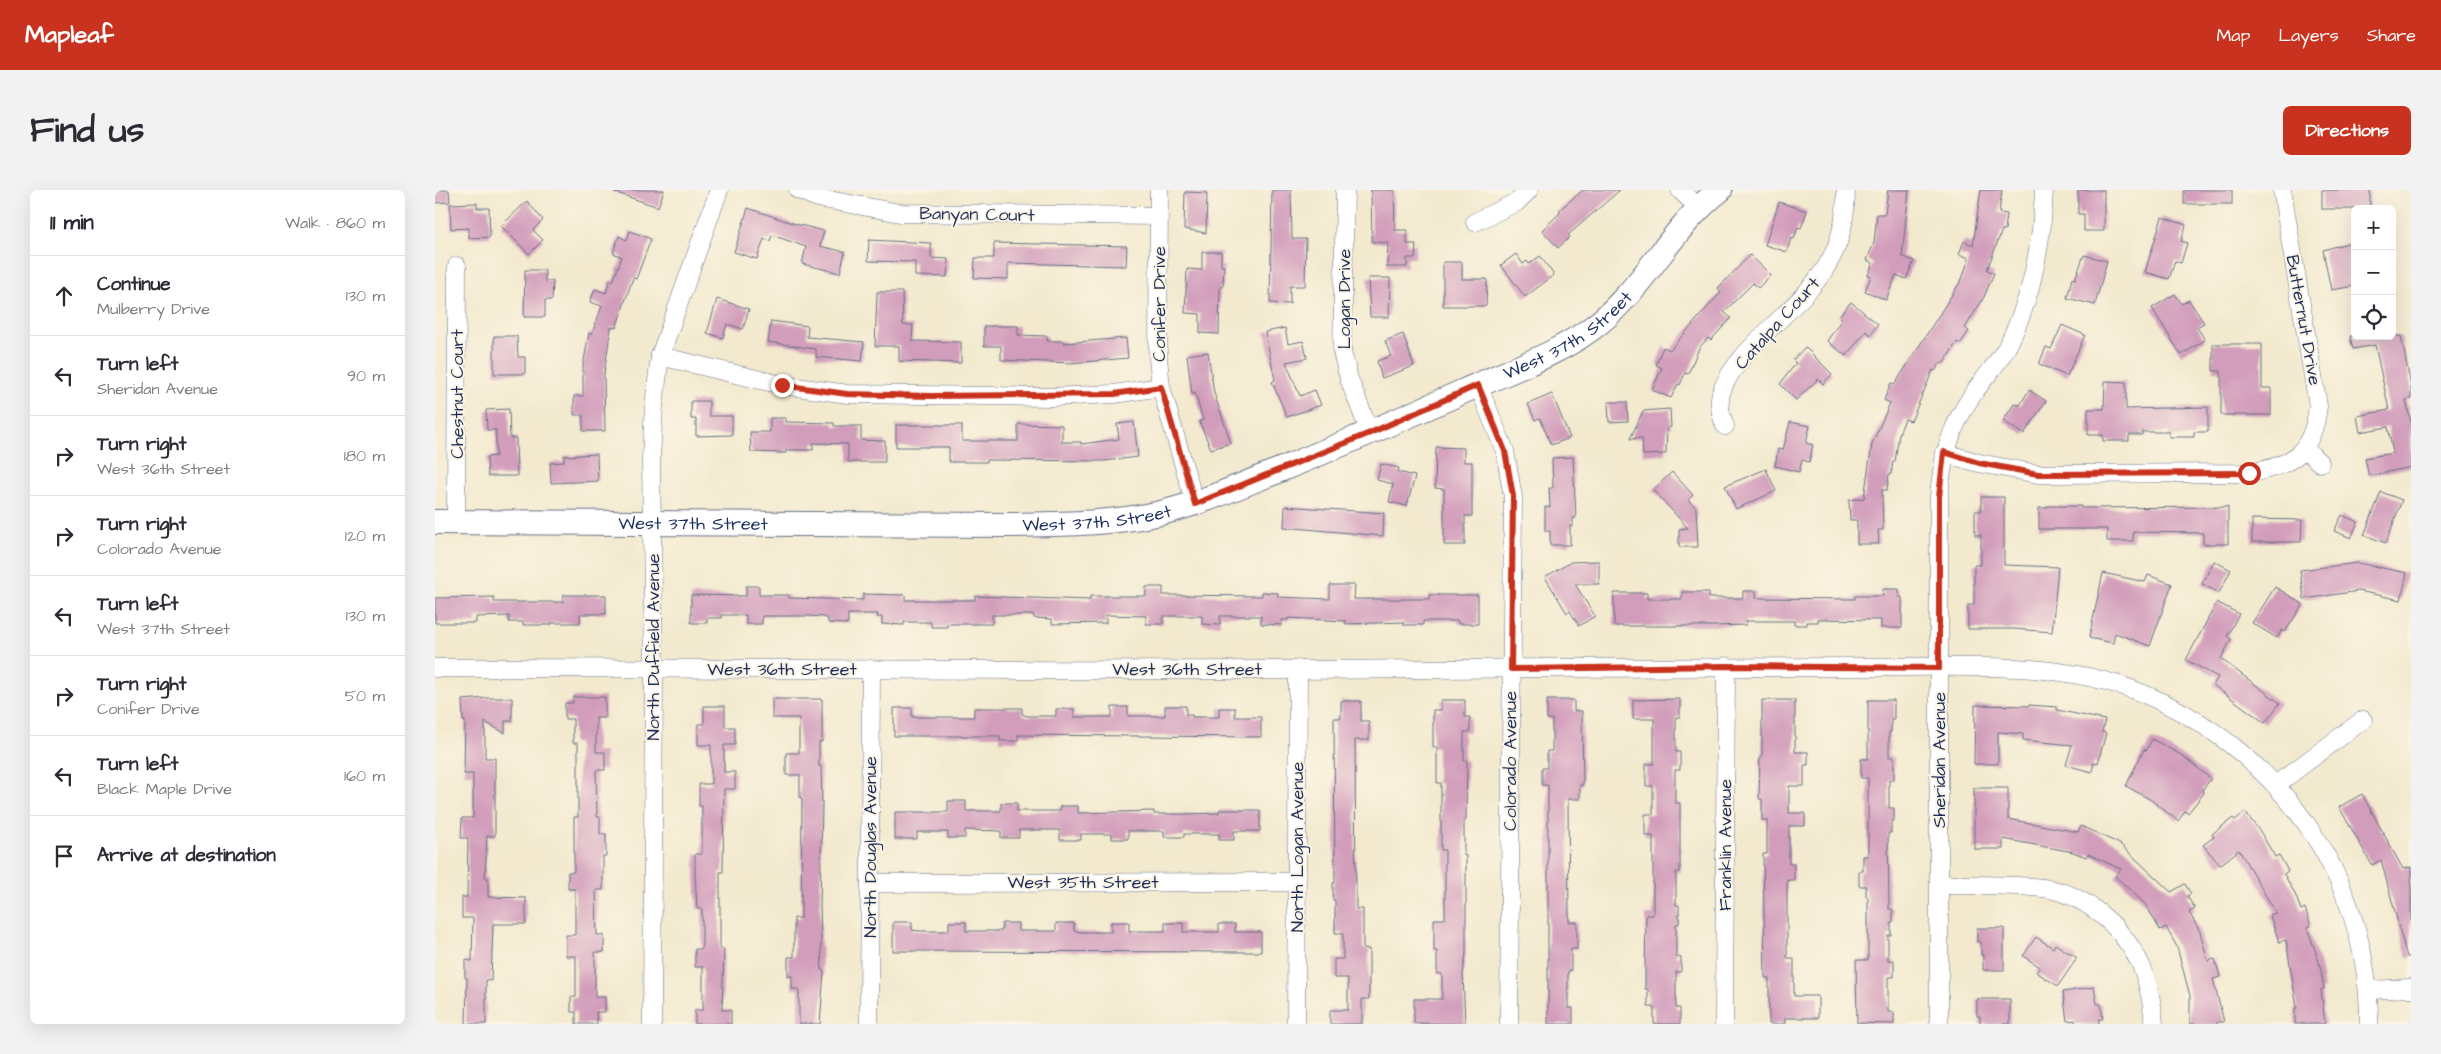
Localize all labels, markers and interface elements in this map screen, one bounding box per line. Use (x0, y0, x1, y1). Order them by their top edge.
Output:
text: Mapleaf (25, 18, 114, 52)
text: Map (2216, 23, 2250, 48)
text: Layers (2278, 23, 2339, 48)
text: Share (2367, 23, 2416, 48)
text: Find us (30, 106, 144, 155)
button: Directions (2283, 106, 2411, 155)
street label: Banyan Court (919, 201, 1036, 229)
map controls (2351, 205, 2396, 340)
button: + (2351, 205, 2396, 250)
text: 11 min (50, 208, 94, 237)
text: Walk · 860 m (285, 212, 385, 234)
street label: Conifer Drive (1147, 246, 1172, 362)
street label: Logan Drive (1332, 248, 1358, 349)
button: − (2351, 250, 2396, 295)
street label: Butternut Drive (2280, 253, 2327, 388)
text: Continue (97, 271, 171, 298)
street label: Catalpa Court (1729, 271, 1826, 375)
icon: ahead (50, 282, 78, 310)
text: 130 m (346, 285, 385, 307)
street label: West 37th Street (1499, 285, 1639, 386)
button: locate (2351, 295, 2396, 340)
text: Mulberry Drive (97, 298, 210, 320)
street label: Chestnut Court (445, 329, 470, 459)
text: Turn left (97, 351, 178, 378)
icon: left (50, 362, 78, 390)
text: 90 m (347, 365, 385, 387)
route end (771, 374, 794, 397)
text: Sheridan Avenue (97, 378, 218, 400)
text: Turn right (97, 431, 186, 458)
icon: right (50, 442, 78, 470)
text: 180 m (344, 445, 385, 467)
text: West 36th Street (97, 458, 230, 480)
route start (2238, 462, 2261, 485)
street label: West 37th Street (1022, 499, 1175, 538)
text: Turn right (97, 511, 186, 538)
street label: West 37th Street (618, 511, 769, 537)
icon: right (50, 522, 78, 550)
text: 120 m (345, 525, 385, 547)
text: Colorado Avenue (97, 538, 221, 560)
street label: North Duffield Avenue (641, 553, 666, 741)
text: Turn left (97, 591, 178, 618)
icon: left (50, 602, 78, 630)
text: 130 m (346, 605, 385, 627)
text: West 37th Street (97, 618, 230, 640)
street label: West 36th Street (707, 657, 857, 682)
street label: West 36th Street (1112, 657, 1262, 682)
text: Turn right (97, 671, 186, 698)
icon: right (50, 682, 78, 710)
text: 50 m (345, 685, 385, 707)
street label: Colorado Avenue (1498, 691, 1523, 831)
street label: Sheridan Avenue (1927, 692, 1952, 828)
text: Conifer Drive (97, 698, 200, 720)
text: Turn left (97, 751, 178, 778)
street label: North Douglas Avenue (858, 756, 884, 938)
icon: left (50, 762, 78, 790)
street label: North Logan Avenue (1285, 762, 1311, 932)
text: 160 m (344, 765, 385, 787)
text: Black Maple Drive (97, 778, 232, 800)
street label: Franklin Avenue (1713, 779, 1738, 911)
icon: arrive (50, 842, 78, 870)
text: Arrive at destination (97, 842, 276, 869)
street label: West 35th Street (1007, 870, 1159, 895)

